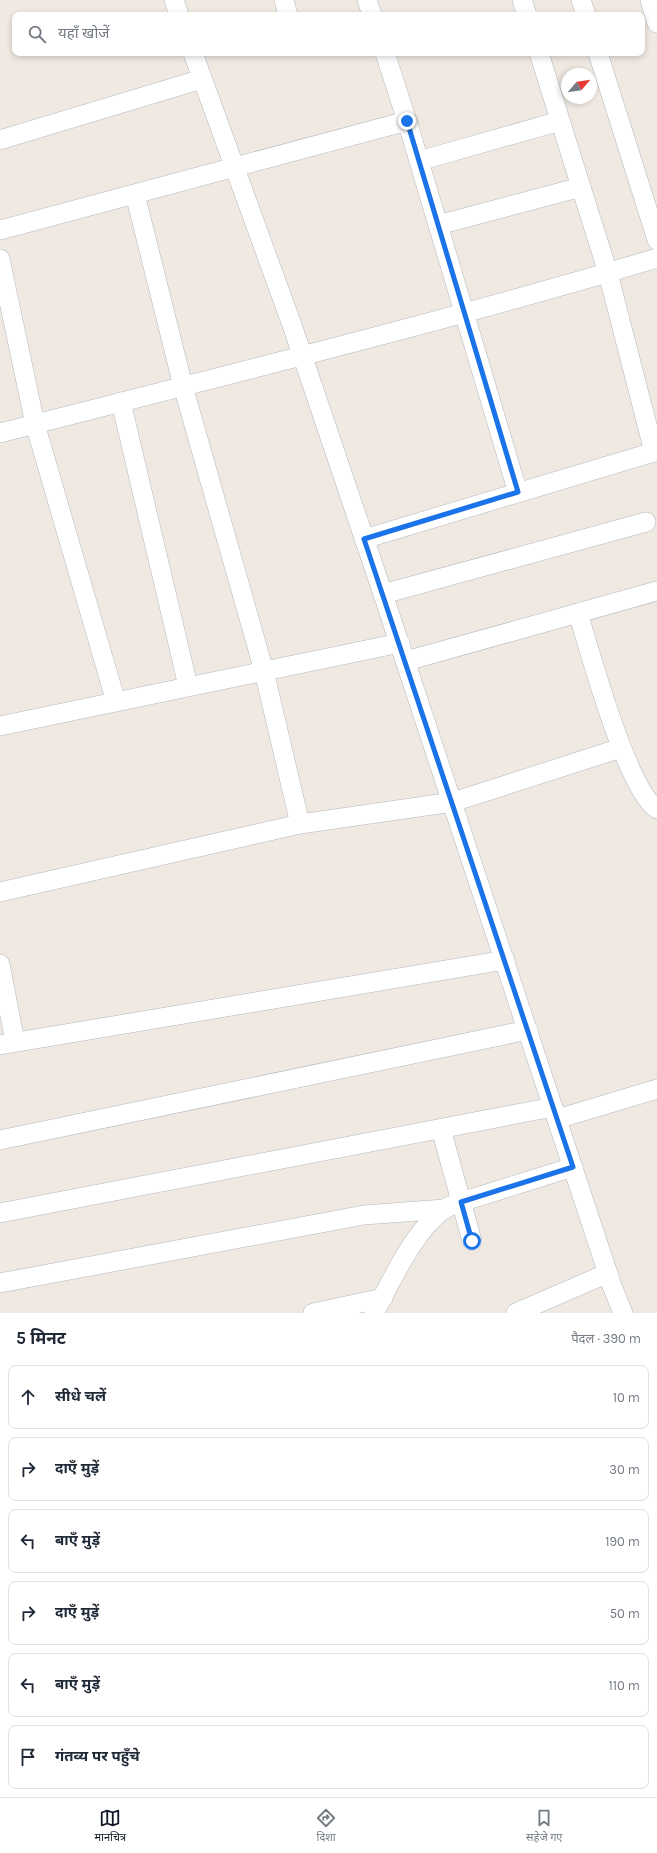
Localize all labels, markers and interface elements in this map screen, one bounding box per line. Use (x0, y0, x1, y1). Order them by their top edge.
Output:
search box (12, 12, 645, 56)
icon: search (26, 23, 48, 45)
text: यहाँ खोजें (58, 24, 109, 42)
north arrow (561, 68, 597, 104)
route end (398, 112, 416, 130)
route start (463, 1232, 481, 1250)
text: 5 मिनट (16, 1328, 66, 1348)
text: पैदल · 390 m (571, 1331, 641, 1346)
icon: ahead (17, 1386, 39, 1408)
text: सीधे चलें (55, 1387, 106, 1405)
text: 10 m (613, 1390, 640, 1405)
icon: right (17, 1458, 39, 1480)
text: दाएँ मुड़ें (55, 1459, 99, 1477)
text: 30 m (609, 1462, 640, 1477)
icon: left (17, 1530, 39, 1552)
text: बाएँ मुड़ें (55, 1531, 100, 1549)
text: 190 m (605, 1534, 640, 1549)
icon: right (17, 1602, 39, 1624)
text: दाएँ मुड़ें (55, 1603, 99, 1621)
text: 50 m (610, 1606, 640, 1621)
icon: left (17, 1674, 39, 1696)
text: बाएँ मुड़ें (55, 1675, 100, 1693)
text: 110 m (608, 1678, 640, 1693)
icon: arrive (17, 1746, 39, 1768)
text: गंतव्य पर पहुँचे (55, 1747, 140, 1765)
tab: मानचित्र (95, 1807, 126, 1845)
tab: दिशा (315, 1807, 337, 1845)
tab: सहेजे गए (526, 1807, 562, 1845)

